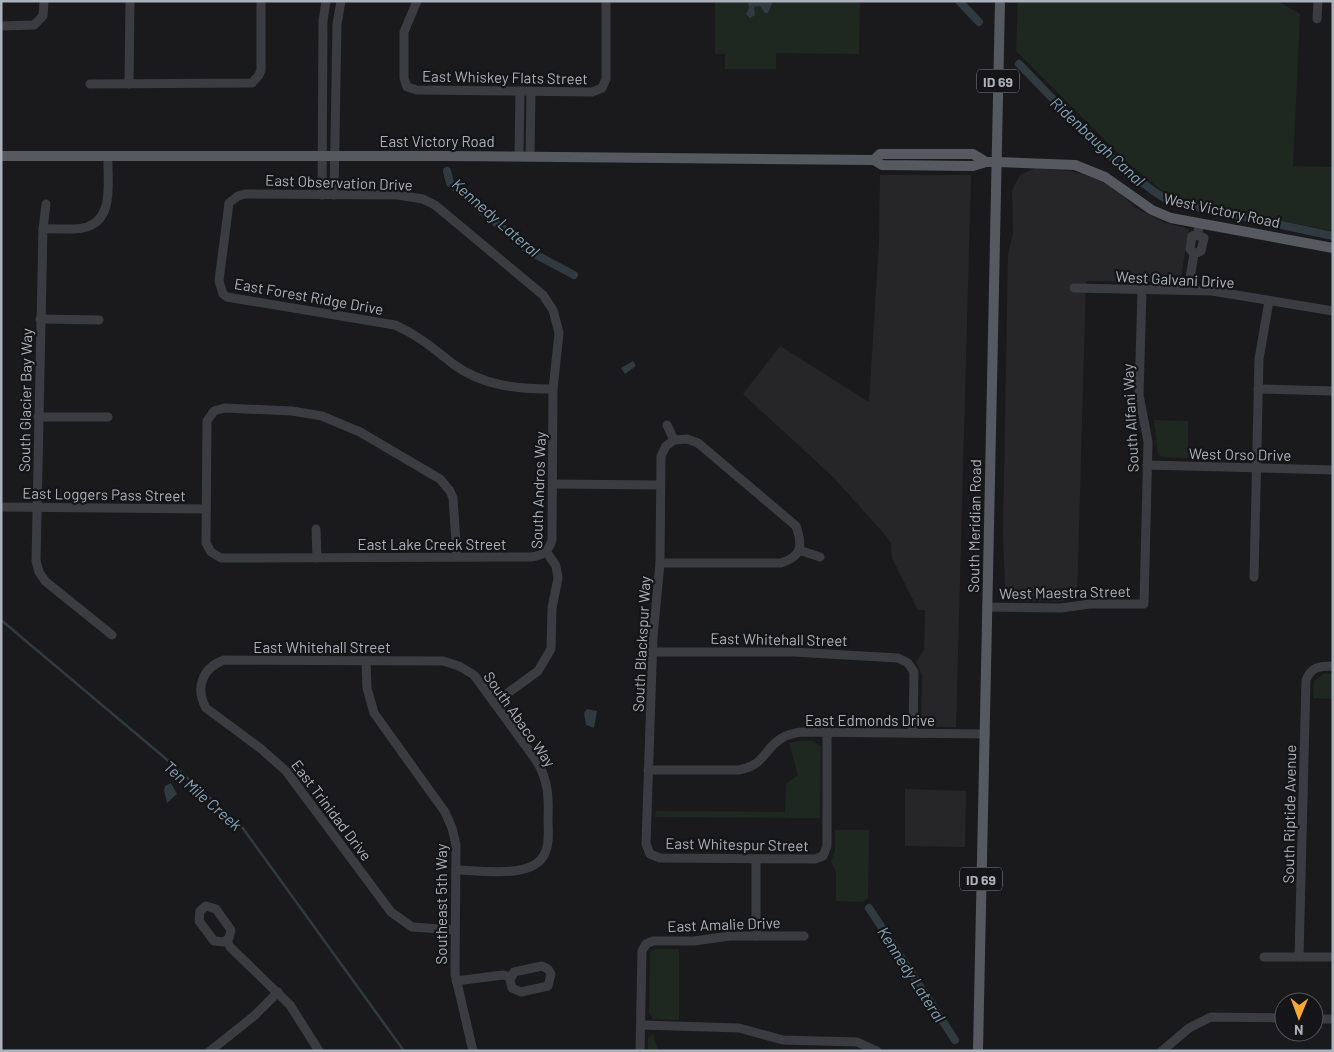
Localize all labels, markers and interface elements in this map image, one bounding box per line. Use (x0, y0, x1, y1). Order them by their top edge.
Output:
street label: East Whiskey Flats Street (422, 67, 588, 87)
road number: ID 69 (977, 70, 1019, 92)
water label: Ridenbaugh Canal (1047, 93, 1149, 190)
street label: East Victory Road (379, 132, 495, 150)
street label: East Observation Drive (265, 170, 413, 194)
water label: Kennedy Lateral (448, 174, 544, 260)
street label: West Victory Road (1162, 189, 1282, 231)
street label: West Galvani Drive (1115, 267, 1235, 291)
street label: East Forest Ridge Drive (233, 274, 385, 318)
street label: South Glacier Bay Way (15, 328, 35, 472)
street label: South Alfani Way (1118, 363, 1142, 473)
street label: South Andros Way (527, 431, 549, 549)
street label: West Orso Drive (1189, 444, 1291, 464)
street label: South Meridian Road (964, 459, 984, 593)
street label: East Loggers Pass Street (22, 484, 186, 504)
street label: East Lake Creek Street (358, 535, 506, 553)
street label: South Blackspur Way (628, 575, 654, 712)
street label: West Maestra Street (999, 582, 1131, 602)
street label: East Whitehall Street (710, 629, 848, 649)
street label: East Whitehall Street (253, 638, 391, 656)
street label: South Abaco Way (480, 668, 560, 770)
street label: East Edmonds Drive (805, 711, 935, 729)
street label: South Riptide Avenue (1279, 744, 1299, 884)
water label: Ten Mile Creek (160, 756, 246, 834)
street label: East Trinidad Drive (288, 756, 376, 864)
street label: East Whitespur Street (665, 834, 809, 854)
street label: Southeast 5th Way (432, 843, 450, 964)
road number: ID 69 (960, 868, 1002, 891)
street label: East Amalie Drive (667, 913, 781, 935)
water label: Kennedy Lateral (874, 923, 950, 1025)
north arrow (1274, 992, 1324, 1042)
text: N (1294, 1022, 1304, 1039)

